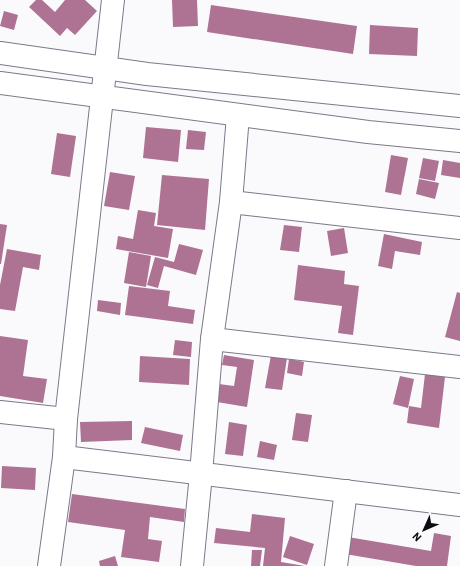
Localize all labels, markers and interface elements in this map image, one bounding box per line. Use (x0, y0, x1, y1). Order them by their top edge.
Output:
north arrow (404, 510, 444, 550)
text: N (409, 530, 424, 545)

